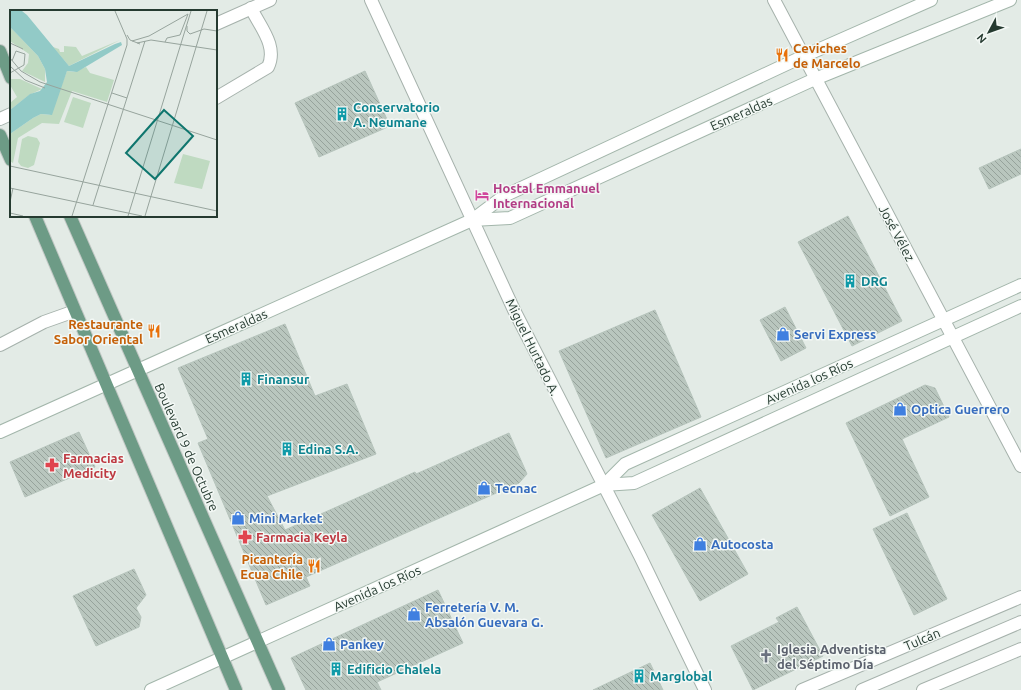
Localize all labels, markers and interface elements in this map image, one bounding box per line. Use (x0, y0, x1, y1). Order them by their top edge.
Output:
inset map (10, 10, 217, 217)
north arrow (969, 12, 1009, 52)
text: N (974, 32, 989, 46)
place label: Ceviches de Marcelo (793, 41, 861, 70)
restaurant icon: Ceviches de Marcelo (774, 47, 790, 63)
street label: Esmeraldas (708, 93, 774, 133)
place label: Conservatorio A. Neumane (353, 100, 440, 129)
building icon: Conservatorio A. Neumane (334, 106, 350, 122)
place label: Hostal Emmanuel Internacional (493, 181, 600, 210)
hotel icon: Hostal Emmanuel Internacional (474, 187, 490, 203)
street label: José Vélez (876, 203, 918, 263)
building icon: DRG (842, 273, 858, 289)
place label: DRG (861, 274, 888, 288)
street label: Miguel Hurtado A. (503, 296, 563, 398)
street label: Esmeraldas (203, 306, 269, 346)
place label: Restaurante Sabor Oriental (54, 317, 143, 346)
restaurant icon: Restaurante Sabor Oriental (146, 323, 162, 339)
shop icon: Servi Express (775, 326, 791, 342)
place label: Servi Express (794, 327, 876, 341)
street label: Avenida los Ríos (763, 355, 855, 406)
building icon: Finansur (238, 371, 254, 387)
place label: Finansur (257, 372, 310, 386)
street label: Boulevard 9 de Octubre (152, 381, 222, 513)
shop icon: Optica Guerrero (892, 401, 908, 417)
place label: Optica Guerrero (911, 402, 1010, 416)
building icon: Edina S.A. (279, 441, 295, 457)
place label: Edina S.A. (298, 442, 359, 456)
place label: Farmacias Medicity (63, 451, 124, 480)
pharmacy icon: Farmacias Medicity (44, 457, 60, 473)
shop icon: Tecnac (476, 480, 492, 496)
place label: Tecnac (495, 481, 537, 495)
shop icon: Mini Market (230, 510, 246, 526)
place label: Mini Market (249, 511, 323, 525)
pharmacy icon: Farmacia Keyla (237, 529, 253, 545)
place label: Farmacia Keyla (256, 530, 348, 544)
shop icon: Autocosta (692, 536, 708, 552)
place label: Autocosta (711, 537, 774, 551)
place label: Picantería Ecua Chile (240, 552, 303, 581)
restaurant icon: Picantería Ecua Chile (306, 558, 322, 574)
street label: Avenida los Ríos (331, 562, 423, 613)
place label: Ferretería V. M. Absalón Guevara G. (425, 600, 543, 629)
shop icon: Ferretería V. M. Absalón Guevara G. (406, 606, 422, 622)
street label: Tulcán (902, 625, 942, 653)
shop icon: Pankey (321, 636, 337, 652)
place label: Pankey (340, 637, 384, 651)
place label: Iglesia Adventista del Séptimo Día (777, 642, 886, 671)
church icon: Iglesia Adventista del Séptimo Día (758, 648, 774, 664)
building icon: Edificio Chalela (328, 661, 344, 677)
place label: Edificio Chalela (347, 662, 441, 676)
building icon: Marglobal (631, 668, 647, 684)
place label: Marglobal (650, 669, 712, 683)

